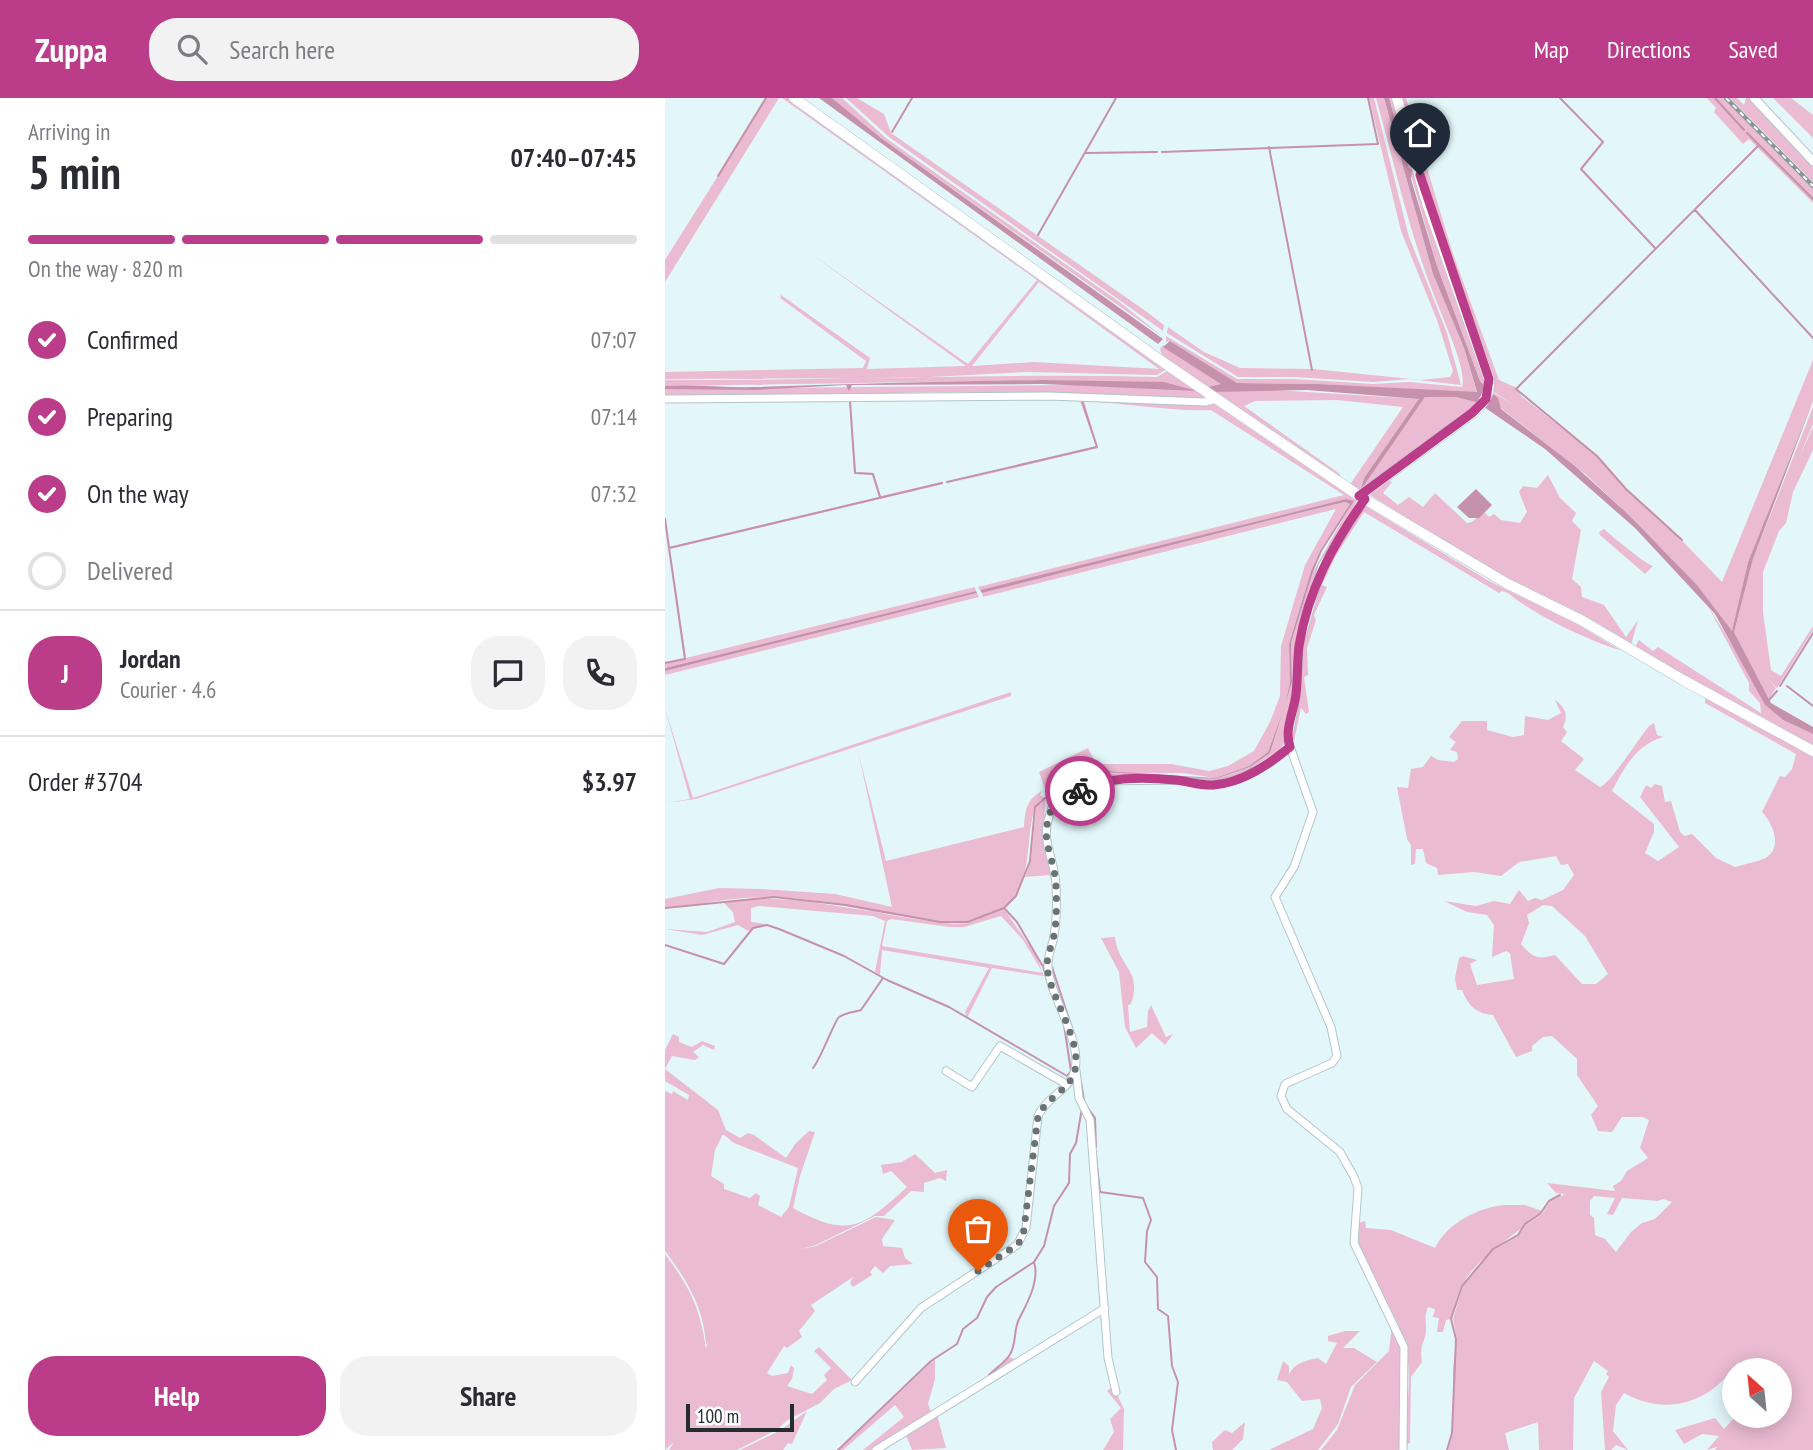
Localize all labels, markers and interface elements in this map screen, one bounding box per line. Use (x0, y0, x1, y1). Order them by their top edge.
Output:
search box (149, 18, 639, 81)
text: Zuppa (35, 28, 107, 71)
icon: search (173, 30, 211, 68)
text: Search here (229, 33, 335, 66)
text: Map (1534, 34, 1569, 65)
text: Directions (1607, 34, 1691, 65)
text: Saved (1729, 34, 1778, 65)
pin (1390, 103, 1450, 175)
icon: home (1401, 114, 1439, 152)
text: Arriving in (28, 117, 110, 146)
text: 07:40–07:45 (510, 141, 637, 174)
text: 5 min (28, 142, 121, 202)
text: On the way · 820 m (28, 254, 183, 283)
icon: check (28, 321, 66, 359)
text: Confirmed (87, 323, 178, 356)
text: 07:07 (591, 325, 637, 354)
icon: check (28, 398, 66, 436)
text: Preparing (87, 400, 173, 433)
text: 07:14 (591, 402, 637, 431)
icon: check (28, 475, 66, 513)
text: On the way (87, 477, 189, 510)
text: 07:32 (591, 479, 637, 508)
text: Delivered (87, 554, 173, 587)
button: chat (471, 636, 545, 710)
button: phone (563, 636, 637, 710)
text: Jordan (120, 642, 181, 675)
text: J (61, 657, 69, 690)
text: Courier · 4.6 (120, 675, 216, 704)
courier (1045, 756, 1115, 826)
text: Order #3704 (28, 765, 143, 798)
text: $3.97 (582, 765, 637, 798)
icon: bike (1061, 772, 1099, 810)
pin (948, 1199, 1008, 1271)
icon: bag (959, 1210, 997, 1248)
button: Help (28, 1356, 326, 1436)
button: Share (340, 1356, 637, 1436)
north arrow (1722, 1358, 1792, 1428)
map controls (1722, 1358, 1792, 1428)
scale bar (686, 1401, 795, 1433)
text: 100 m (697, 1404, 739, 1428)

